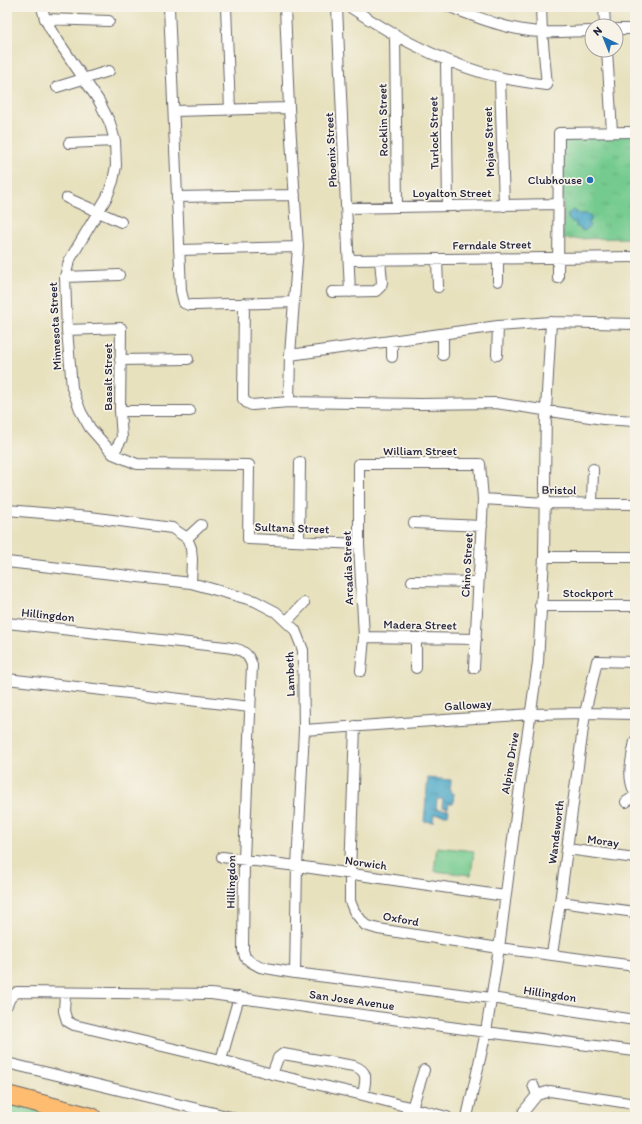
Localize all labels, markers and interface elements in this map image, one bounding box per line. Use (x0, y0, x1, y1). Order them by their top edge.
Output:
north arrow (584, 18, 624, 58)
text: N (590, 24, 605, 38)
street label: Rocklin Street (375, 83, 391, 157)
street label: Turlock Street (426, 96, 442, 170)
street label: Mojave Street (481, 106, 497, 177)
street label: Phoenix Street (322, 112, 340, 188)
place label: Clubhouse (528, 173, 582, 187)
marker: Clubhouse (585, 175, 595, 185)
street label: Loyalton Street (412, 186, 492, 200)
street label: Ferndale Street (452, 237, 532, 253)
street label: Minnesota Street (46, 281, 64, 370)
street label: Basalt Street (101, 343, 115, 411)
street label: William Street (383, 444, 457, 458)
street label: Bristol (541, 483, 577, 497)
street label: Sultana Street (254, 520, 330, 536)
street label: Arcadia Street (340, 530, 356, 605)
street label: Chino Street (458, 532, 476, 598)
street label: Stockport (563, 586, 614, 600)
street label: Hillingdon (21, 605, 76, 625)
street label: Madera Street (383, 617, 457, 633)
street label: Lambeth (282, 651, 298, 697)
street label: Galloway (444, 696, 493, 714)
street label: Alpine Drive (498, 731, 522, 795)
street label: Wandsworth (545, 799, 567, 865)
street label: Moray (586, 832, 620, 850)
street label: Norwich (344, 853, 388, 873)
street label: Hillingdon (224, 855, 238, 909)
street label: Oxford (382, 909, 421, 929)
street label: Hillingdon (522, 983, 578, 1005)
street label: San Jose Avenue (308, 987, 396, 1013)

